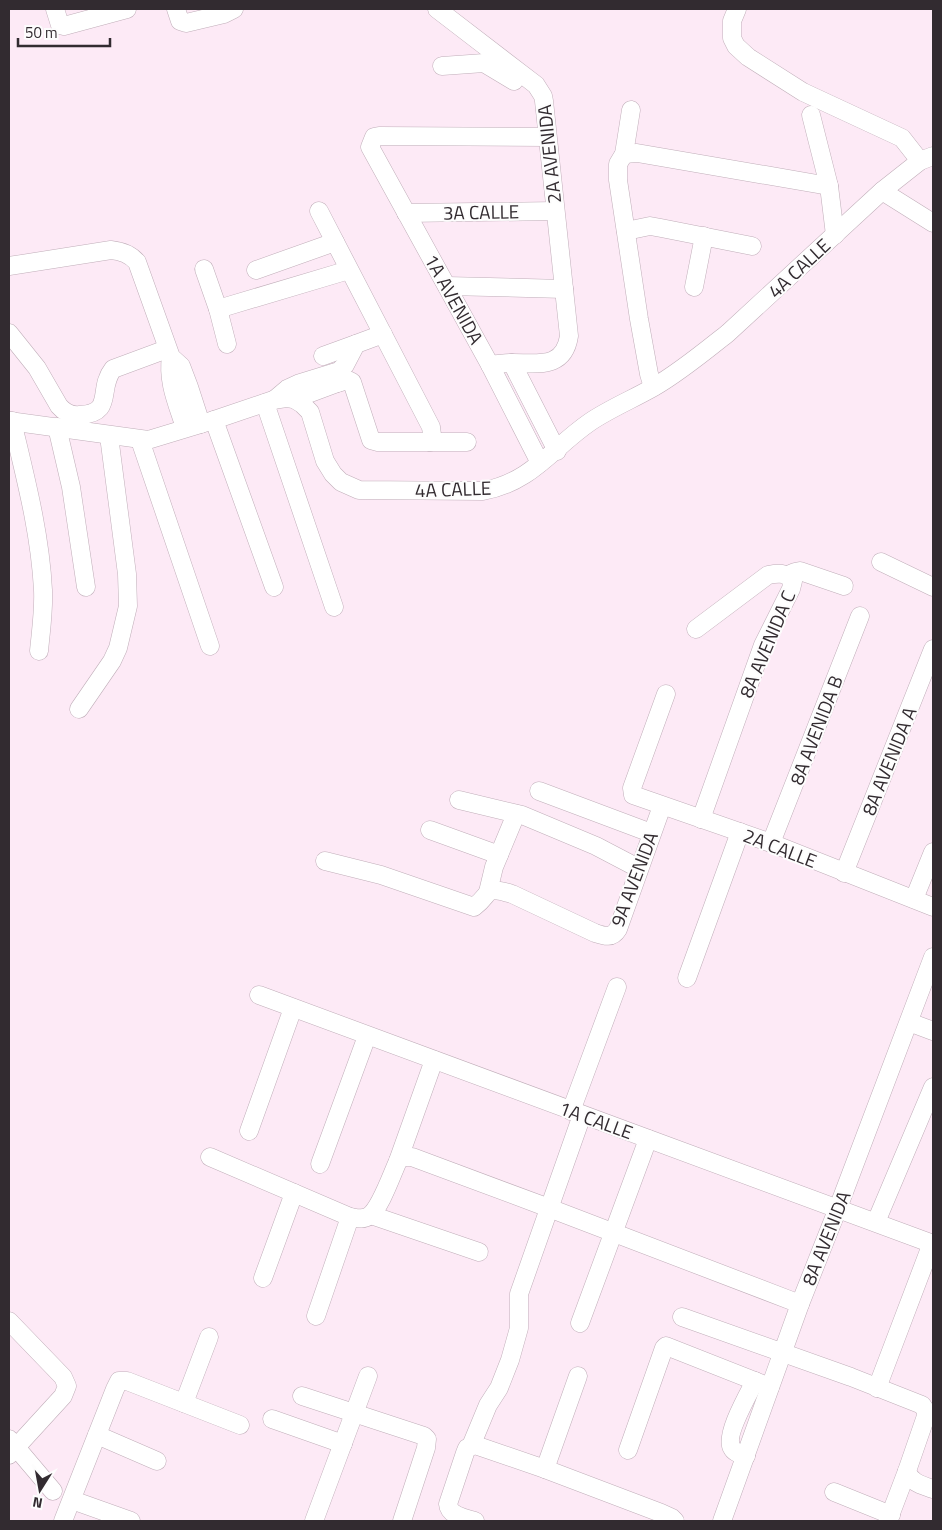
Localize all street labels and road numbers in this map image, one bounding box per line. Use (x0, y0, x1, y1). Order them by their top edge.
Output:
street label: 2A AVENIDA (529, 103, 568, 205)
street label: 3A CALLE (442, 196, 519, 227)
street label: 4A CALLE (761, 231, 837, 304)
street label: 1A AVENIDA (418, 248, 491, 349)
street label: 4A CALLE (414, 473, 492, 504)
street label: 8A AVENIDA C (731, 586, 802, 702)
street label: 8A AVENIDA B (781, 671, 850, 789)
street label: 8A AVENIDA A (854, 702, 923, 819)
street label: 2A CALLE (739, 820, 821, 875)
street label: 9A AVENIDA (602, 827, 665, 930)
street label: 1A CALLE (555, 1093, 637, 1146)
street label: 8A AVENIDA (793, 1186, 858, 1289)

